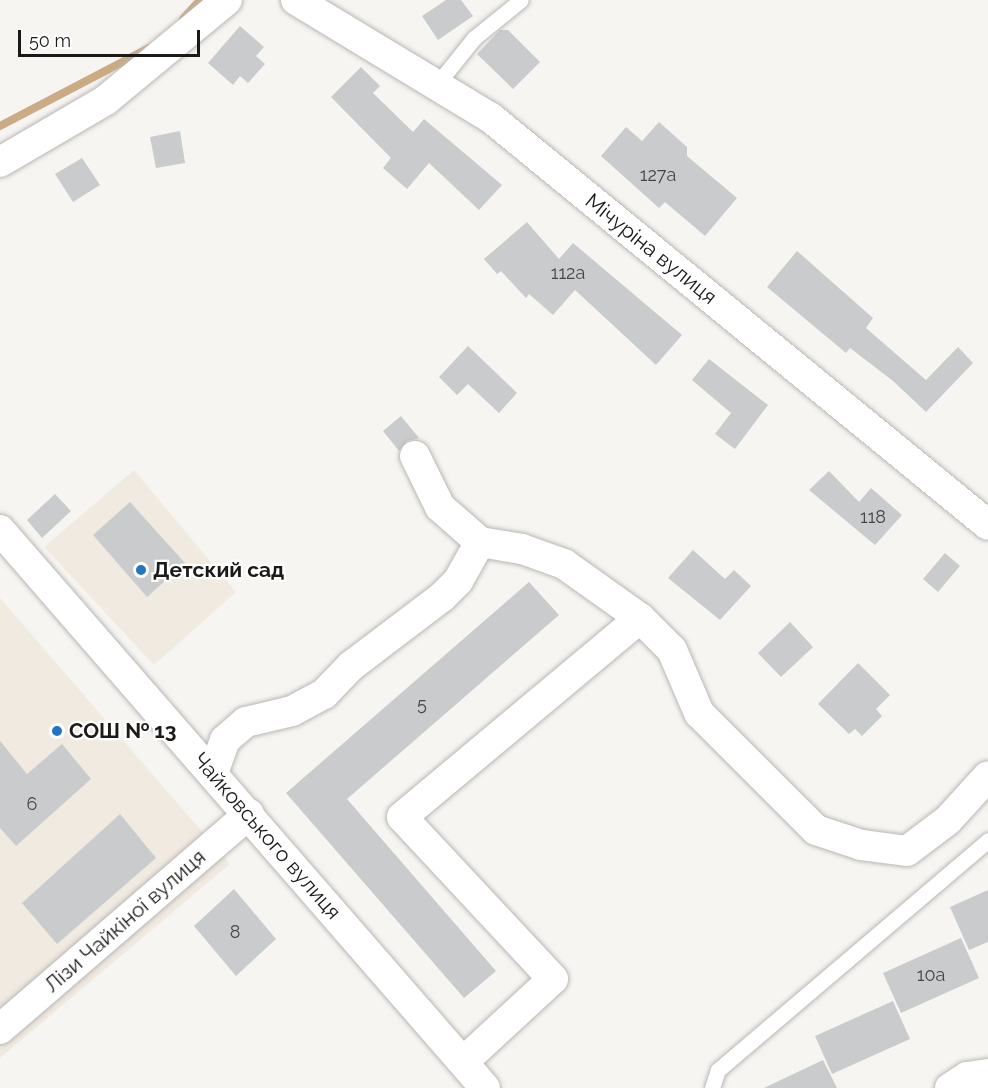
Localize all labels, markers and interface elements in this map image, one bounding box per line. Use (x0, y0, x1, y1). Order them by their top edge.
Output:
scale bar (21, 18, 202, 56)
text: 50 m (29, 30, 71, 51)
house number: 127а (640, 164, 676, 186)
street label: Мічуріна вулиця (580, 188, 722, 310)
house number: 112а (551, 262, 585, 284)
house number: 118 (860, 506, 886, 528)
place label: Детский сад (153, 557, 284, 583)
marker: Детский сад (134, 563, 148, 577)
house number: 5 (417, 693, 427, 715)
place label: СОШ № 13 (69, 718, 176, 744)
marker: СОШ № 13 (50, 724, 64, 738)
street label: Чайковського вулиця (188, 748, 346, 924)
house number: 6 (27, 793, 37, 815)
street label: Лізи Чайкіної вулиця (39, 844, 211, 998)
house number: 8 (230, 921, 240, 943)
house number: 10а (917, 964, 945, 986)

